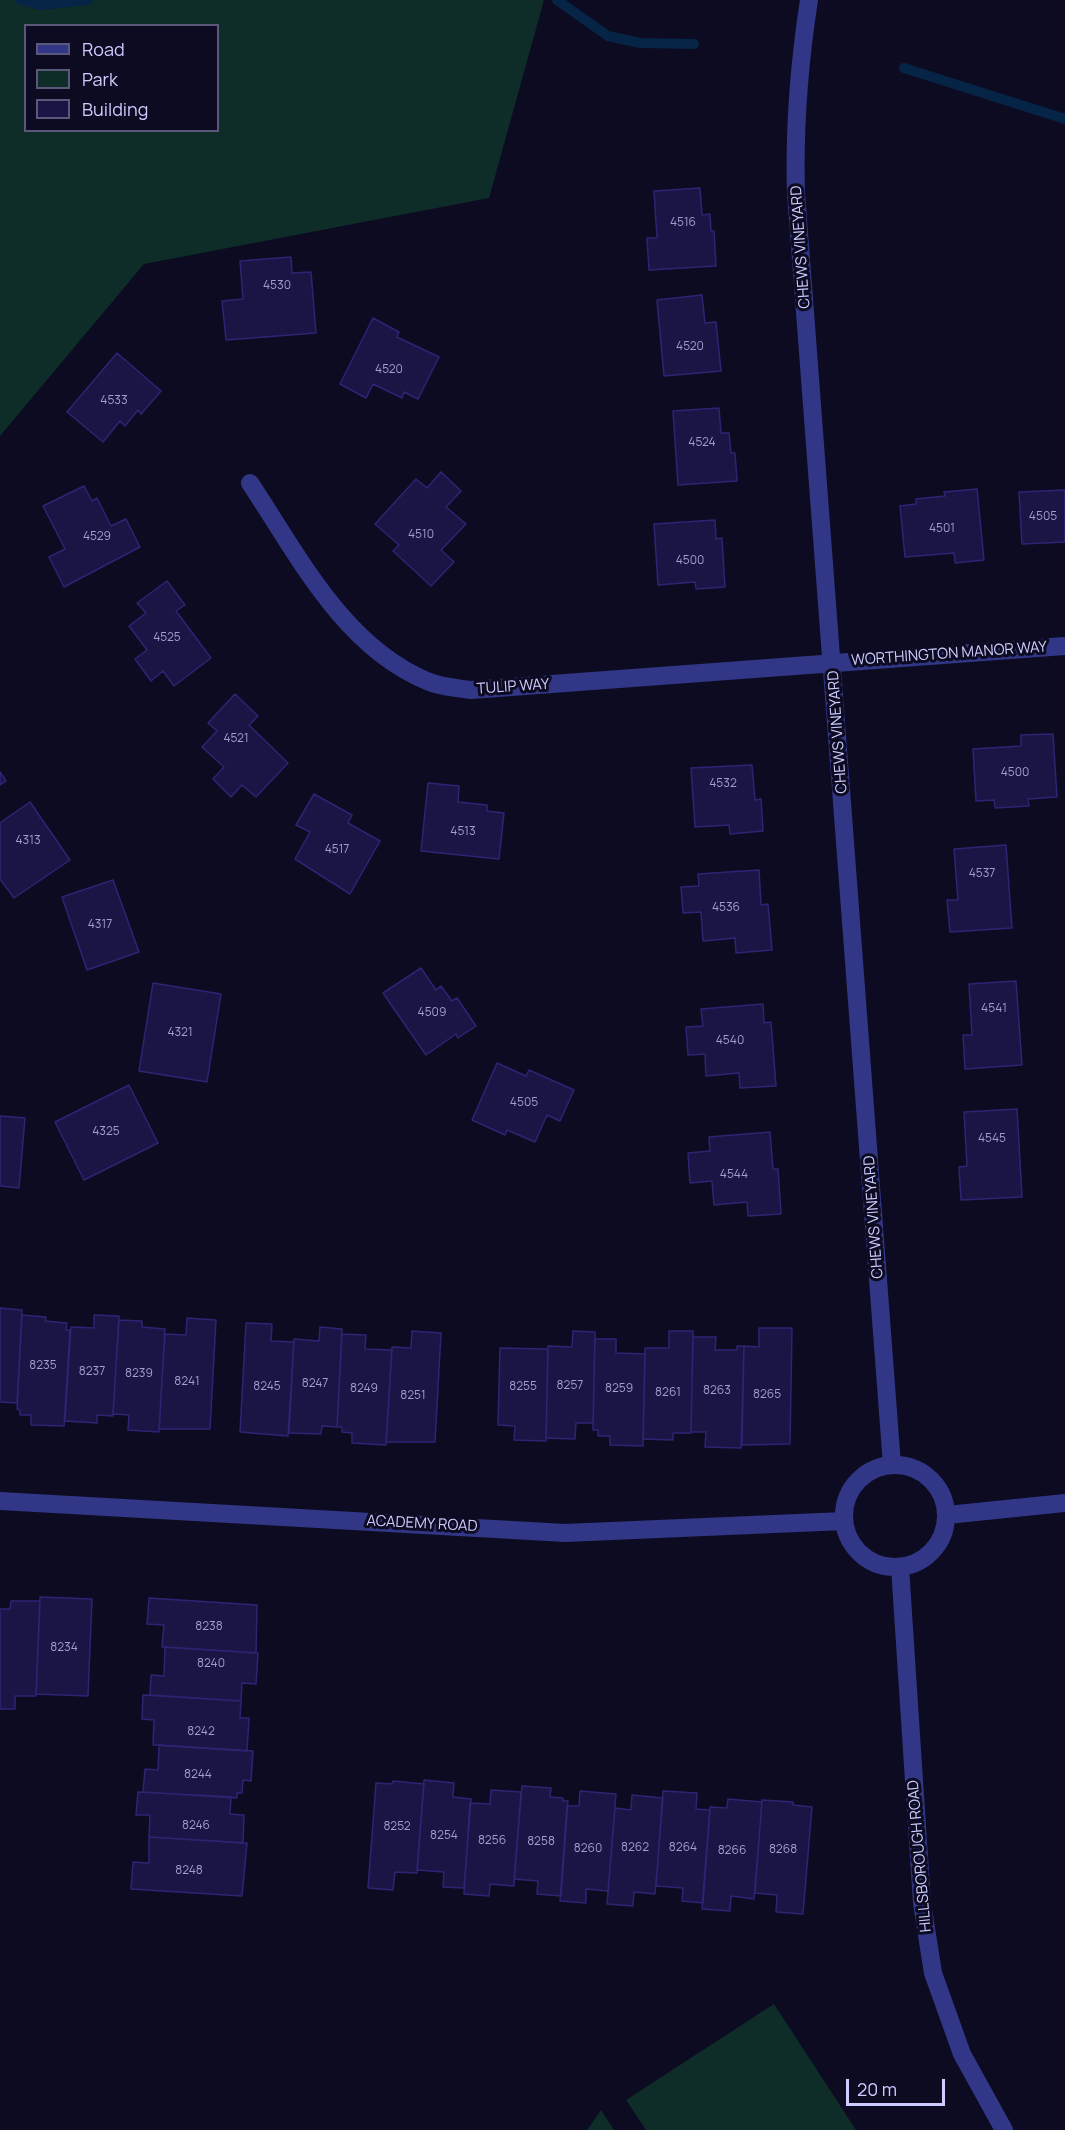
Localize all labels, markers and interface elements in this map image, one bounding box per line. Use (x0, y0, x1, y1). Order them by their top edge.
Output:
legend (24, 24, 219, 132)
text: Road (82, 37, 125, 61)
text: Park (82, 67, 118, 91)
text: Building (82, 97, 148, 121)
street label: CHEWS VINEYARD (788, 185, 814, 309)
house number: 4516 (670, 216, 696, 230)
house number: 4530 (263, 279, 291, 293)
house number: 4520 (676, 340, 704, 354)
house number: 4520 (375, 363, 403, 377)
house number: 4533 (100, 394, 128, 408)
house number: 4524 (688, 436, 716, 450)
house number: 4505 (1029, 510, 1057, 524)
house number: 4501 (929, 522, 955, 536)
house number: 4510 (408, 528, 434, 542)
house number: 4529 (83, 530, 111, 544)
house number: 4500 (676, 554, 704, 568)
house number: 4525 (153, 631, 181, 645)
street label: WORTHINGTON MANOR WAY (851, 638, 1047, 670)
street label: CHEWS VINEYARD (825, 670, 851, 794)
street label: TULIP WAY (476, 675, 550, 699)
house number: 4521 (223, 732, 249, 746)
house number: 4500 (1001, 766, 1029, 780)
house number: 4532 (709, 777, 737, 791)
house number: 4513 (450, 825, 476, 839)
house number: 4313 (15, 834, 41, 848)
house number: 4517 (325, 843, 349, 857)
house number: 4537 (969, 867, 995, 881)
house number: 4536 (712, 901, 740, 915)
house number: 4317 (88, 918, 112, 932)
house number: 4541 (981, 1002, 1007, 1016)
house number: 4509 (418, 1006, 446, 1020)
house number: 4321 (167, 1026, 193, 1040)
house number: 4540 (716, 1034, 744, 1048)
house number: 4505 (510, 1096, 538, 1110)
house number: 4325 (92, 1125, 120, 1139)
house number: 4545 (978, 1132, 1006, 1146)
street label: CHEWS VINEYARD (861, 1155, 887, 1279)
house number: 4544 (720, 1168, 748, 1182)
house number: 8235 (29, 1359, 57, 1373)
house number: 8237 (79, 1365, 105, 1379)
house number: 8239 (125, 1367, 153, 1381)
house number: 8241 (174, 1375, 200, 1389)
house number: 8247 (302, 1377, 328, 1391)
house number: 8257 (557, 1379, 583, 1393)
house number: 8245 (253, 1380, 281, 1394)
house number: 8255 (509, 1380, 537, 1394)
house number: 8249 (350, 1382, 378, 1396)
house number: 8259 (605, 1382, 633, 1396)
house number: 8263 (703, 1384, 731, 1398)
house number: 8261 (655, 1386, 681, 1400)
house number: 8265 (753, 1388, 781, 1402)
house number: 8251 (400, 1389, 426, 1403)
street label: ACADEMY ROAD (366, 1512, 478, 1536)
house number: 8238 (195, 1620, 223, 1634)
house number: 8234 (50, 1641, 78, 1655)
house number: 8240 (197, 1657, 225, 1671)
house number: 8242 (187, 1725, 215, 1739)
house number: 8244 (184, 1768, 212, 1782)
street label: HILLSBOROUGH ROAD (904, 1779, 936, 1933)
house number: 8246 (182, 1819, 210, 1833)
house number: 8252 (383, 1820, 411, 1834)
house number: 8254 (430, 1829, 458, 1843)
house number: 8256 (478, 1834, 506, 1848)
house number: 8258 (527, 1835, 555, 1849)
house number: 8262 (621, 1841, 649, 1855)
house number: 8264 (669, 1841, 697, 1855)
house number: 8260 (574, 1842, 602, 1856)
house number: 8268 (769, 1843, 797, 1857)
house number: 8266 (718, 1844, 746, 1858)
house number: 8248 (175, 1864, 203, 1878)
scale bar (849, 2067, 948, 2105)
text: 20 m (857, 2077, 897, 2101)

